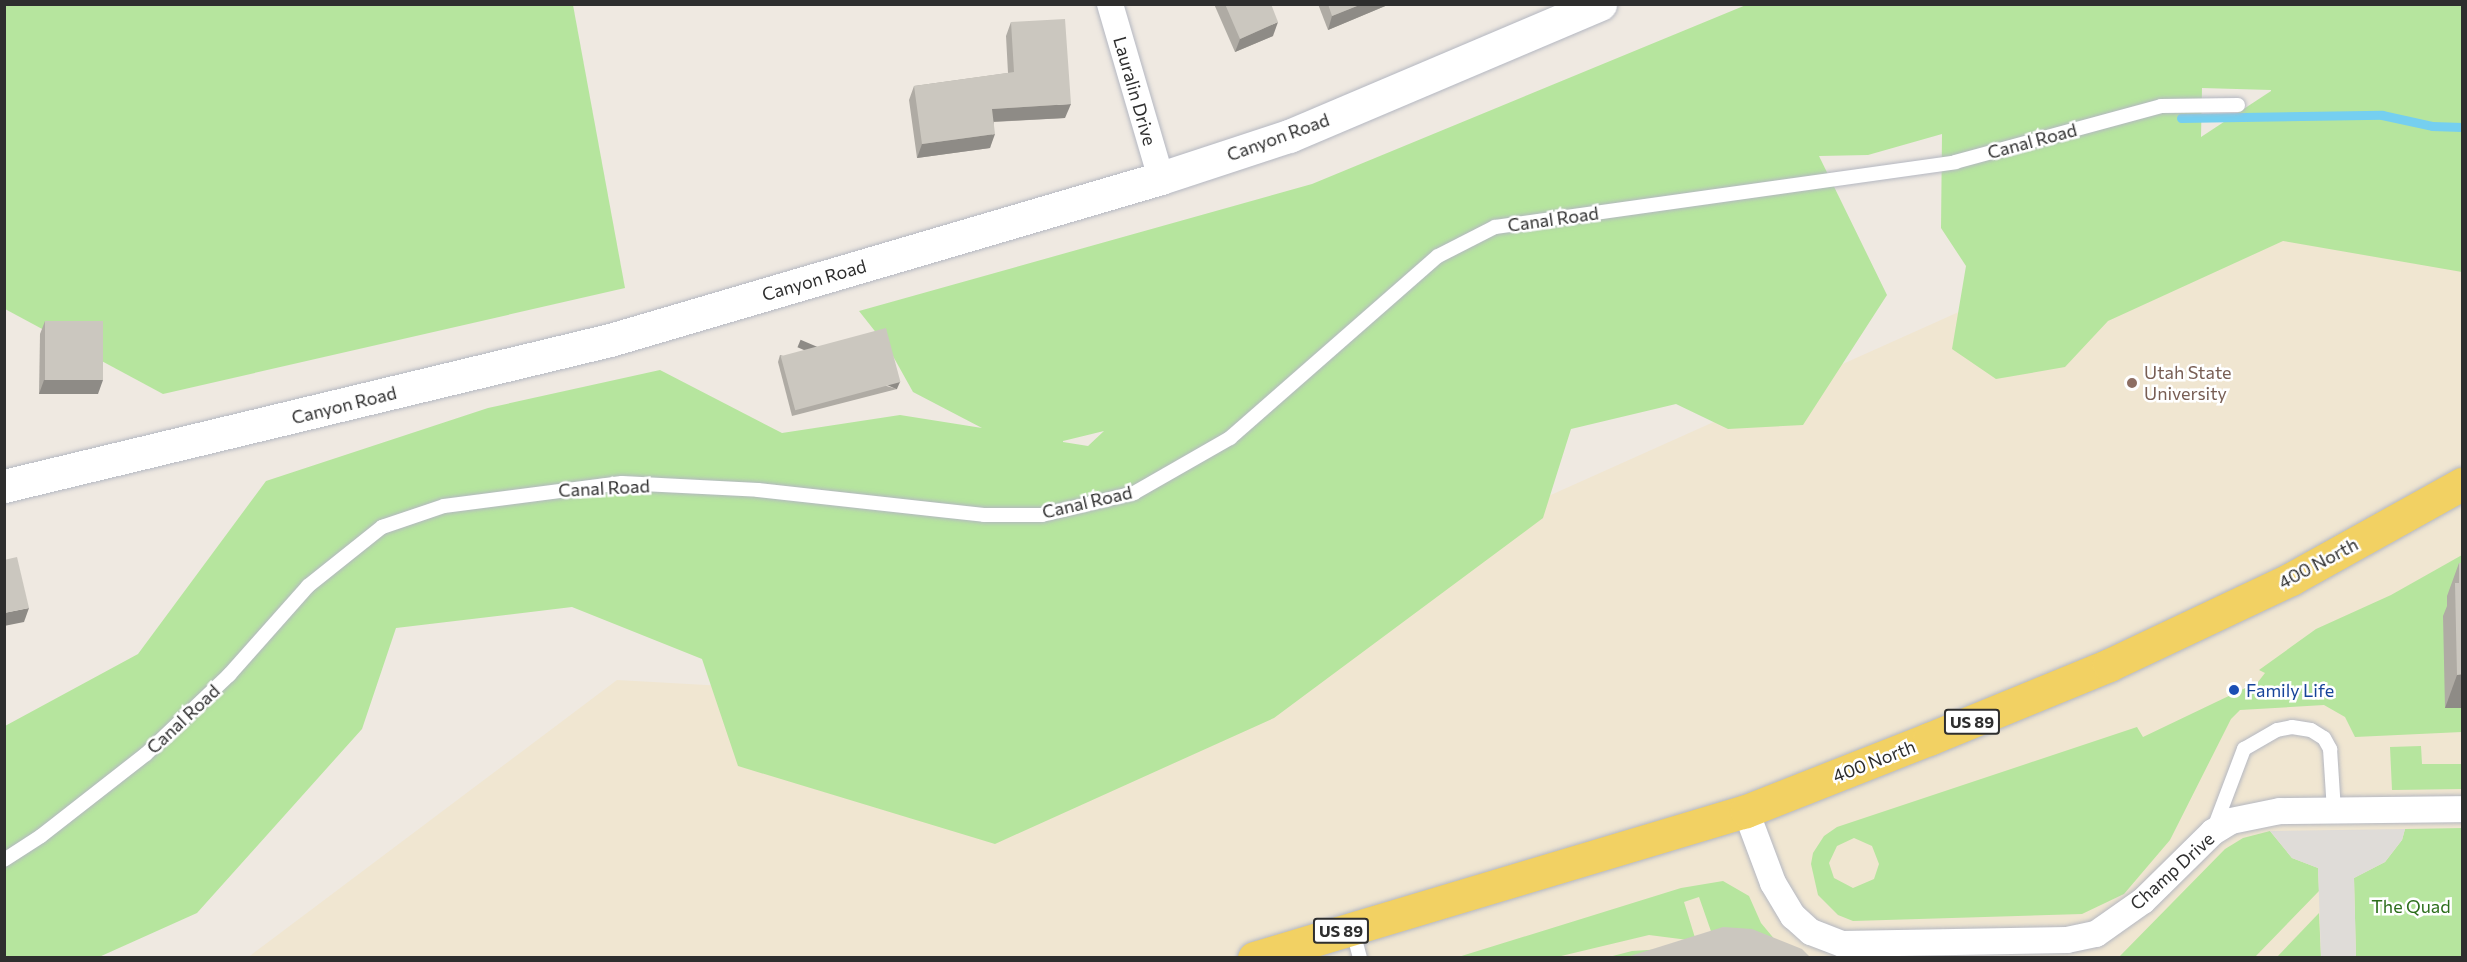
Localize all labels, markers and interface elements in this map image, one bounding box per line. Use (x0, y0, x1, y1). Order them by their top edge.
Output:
street label: Lauralin Drive (1109, 34, 1161, 148)
street label: Canyon Road (1224, 108, 1332, 166)
street label: Canal Road (1985, 119, 2079, 163)
street label: Canal Road (1506, 202, 1600, 236)
street label: Canyon Road (759, 255, 869, 305)
place label: Utah State University (2144, 362, 2232, 404)
marker: Utah State University (2125, 376, 2139, 390)
street label: Canyon Road (289, 382, 399, 428)
street label: Canal Road (558, 475, 650, 501)
street label: Canal Road (1040, 481, 1134, 523)
street label: 400 North (2275, 533, 2361, 593)
place label: Family Life (2246, 679, 2334, 701)
street label: Canal Road (142, 680, 224, 758)
marker: Family Life (2227, 683, 2241, 697)
road number: US 89 (1944, 709, 2000, 735)
street label: 400 North (1830, 735, 1918, 787)
street label: Champ Drive (2126, 828, 2218, 914)
park label: The Quad (2371, 895, 2451, 917)
road number: US 89 (1312, 918, 1370, 944)

